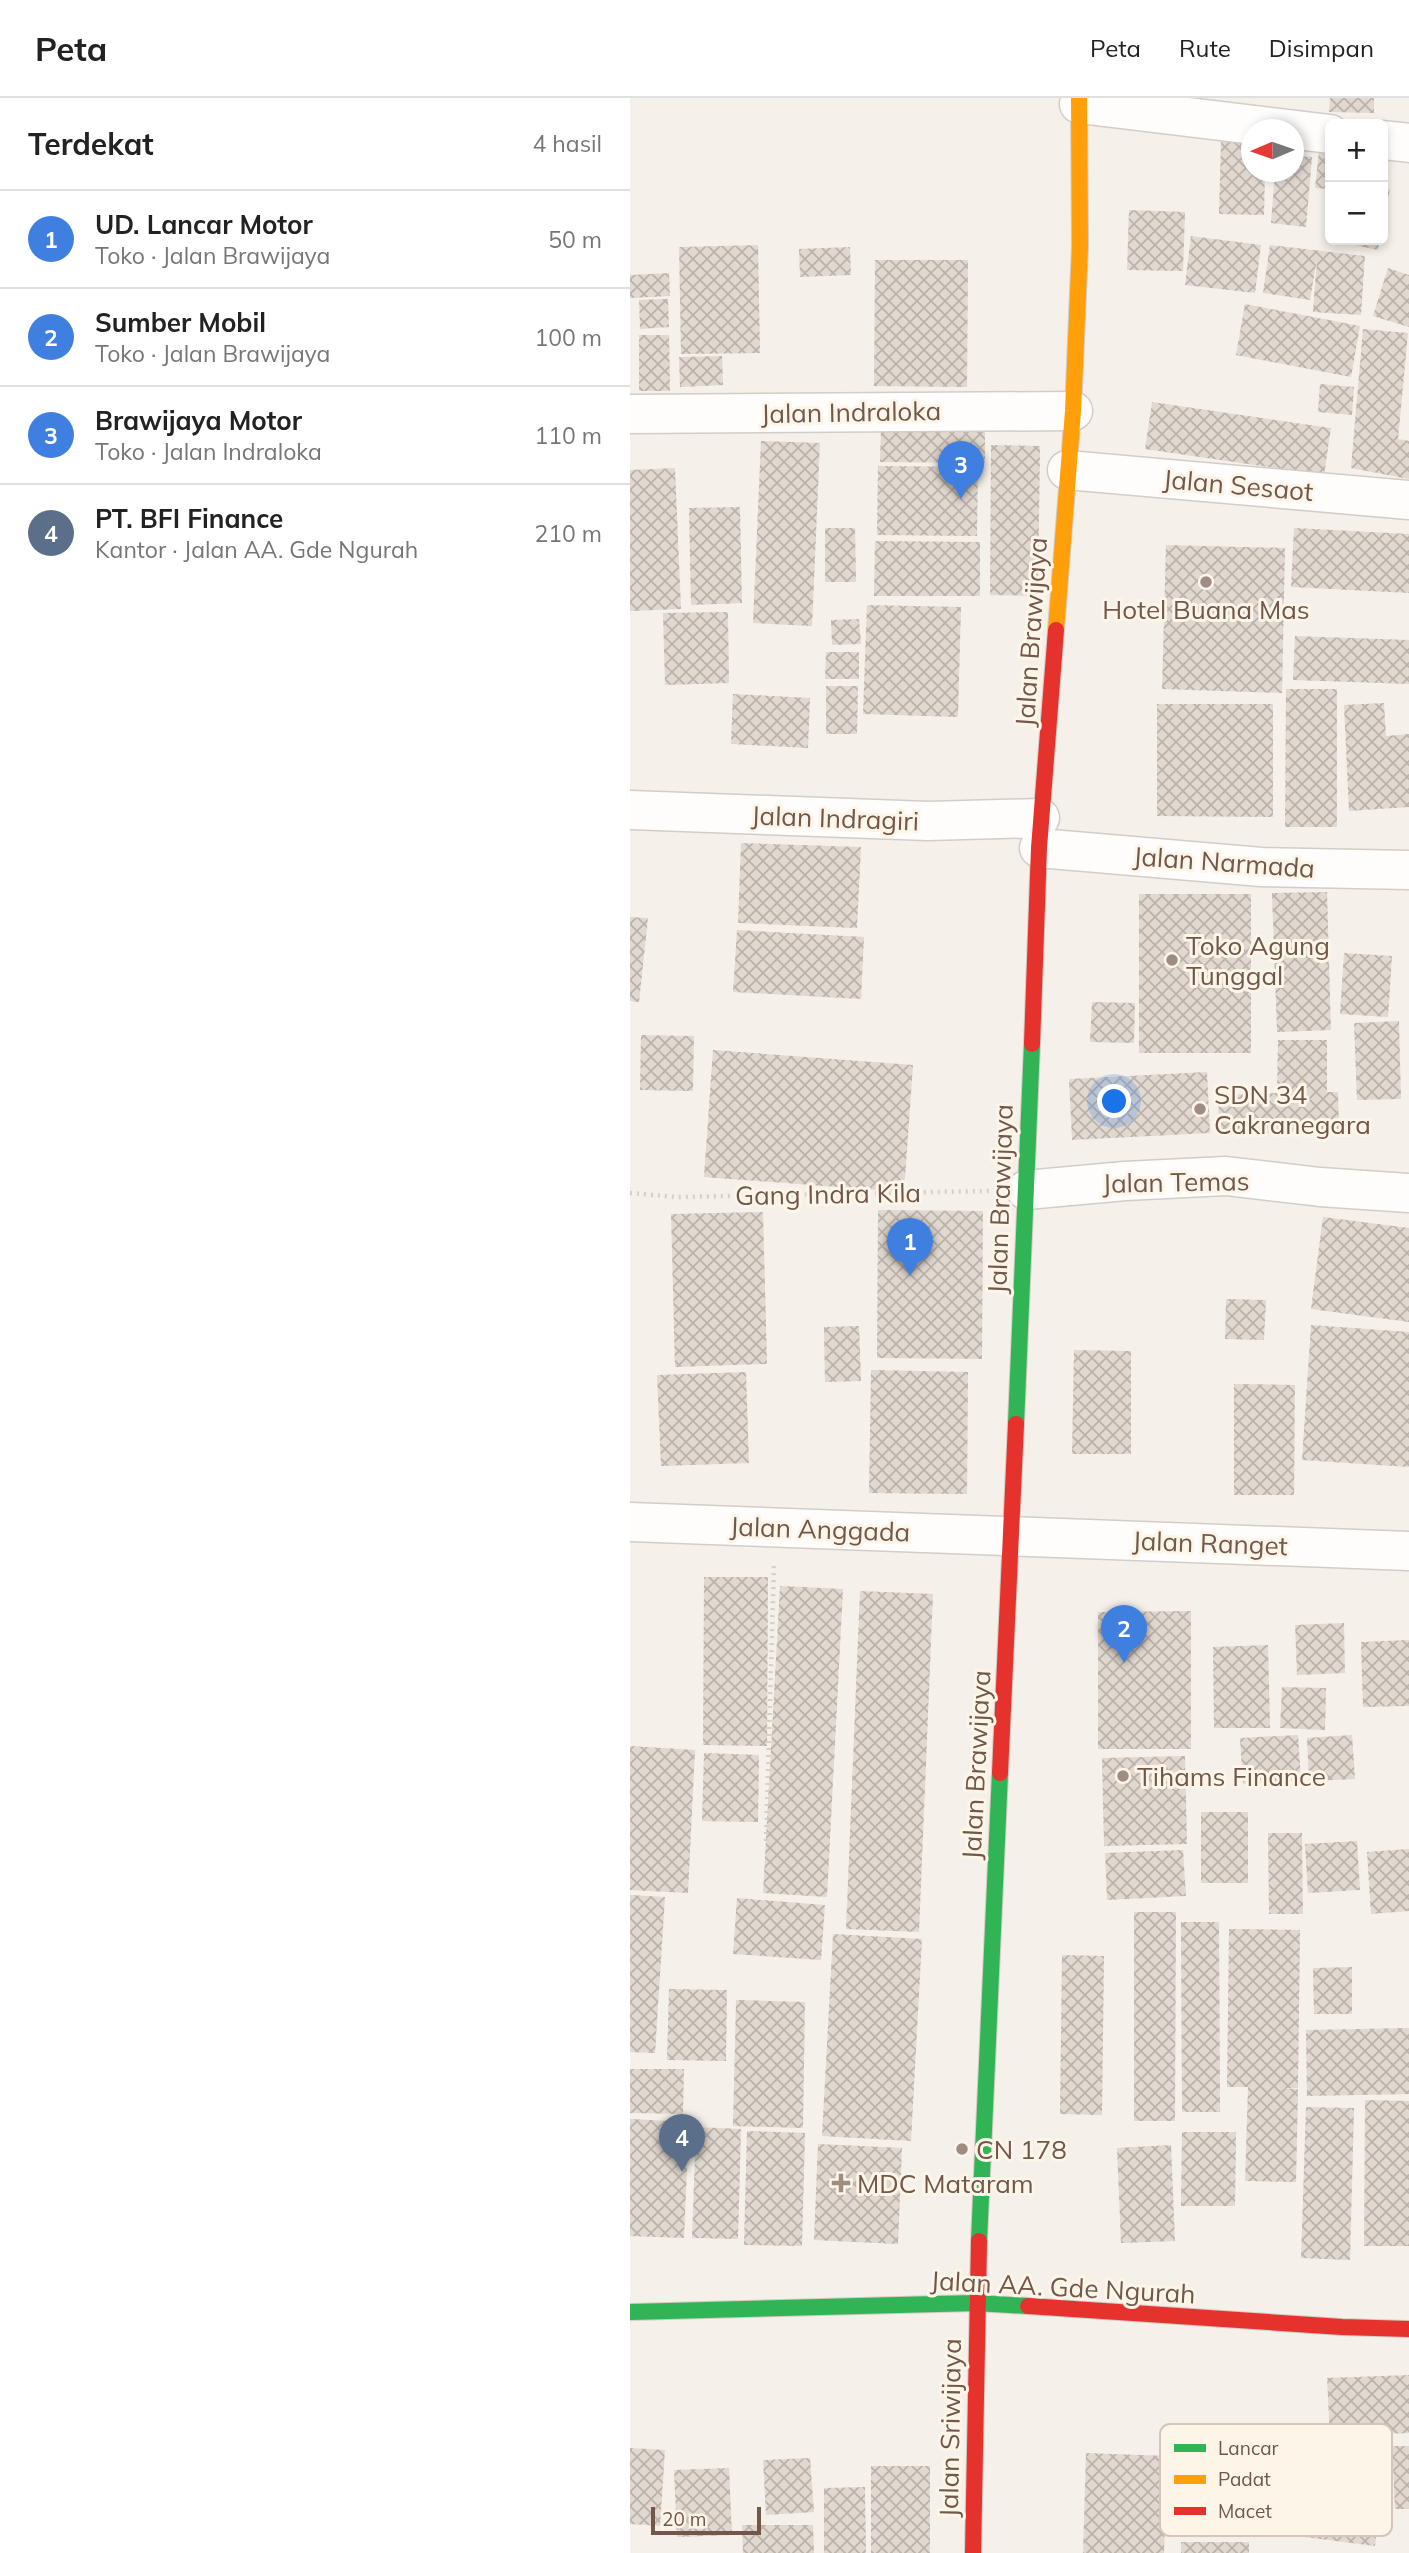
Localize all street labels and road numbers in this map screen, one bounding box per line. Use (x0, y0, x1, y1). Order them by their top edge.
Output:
street label: Jalan Indraloka (761, 394, 941, 430)
street label: Jalan Sesaot (1162, 462, 1314, 508)
street label: Jalan Brawijaya (1008, 536, 1054, 728)
street label: Jalan Indragiri (751, 799, 919, 837)
street label: Jalan Narmada (1132, 839, 1316, 885)
street label: Jalan Brawijaya (980, 1103, 1020, 1295)
street label: Jalan Temas (1102, 1164, 1250, 1200)
street label: Gang Indra Kila (735, 1176, 921, 1212)
street label: Jalan Anggada (729, 1509, 911, 1549)
street label: Jalan Ranget (1132, 1524, 1288, 1562)
street label: Jalan Brawijaya (955, 1669, 997, 1861)
street label: Jalan AA. Gde Ngurah (930, 2264, 1196, 2310)
street label: Jalan Sriwijaya (932, 2338, 968, 2518)

